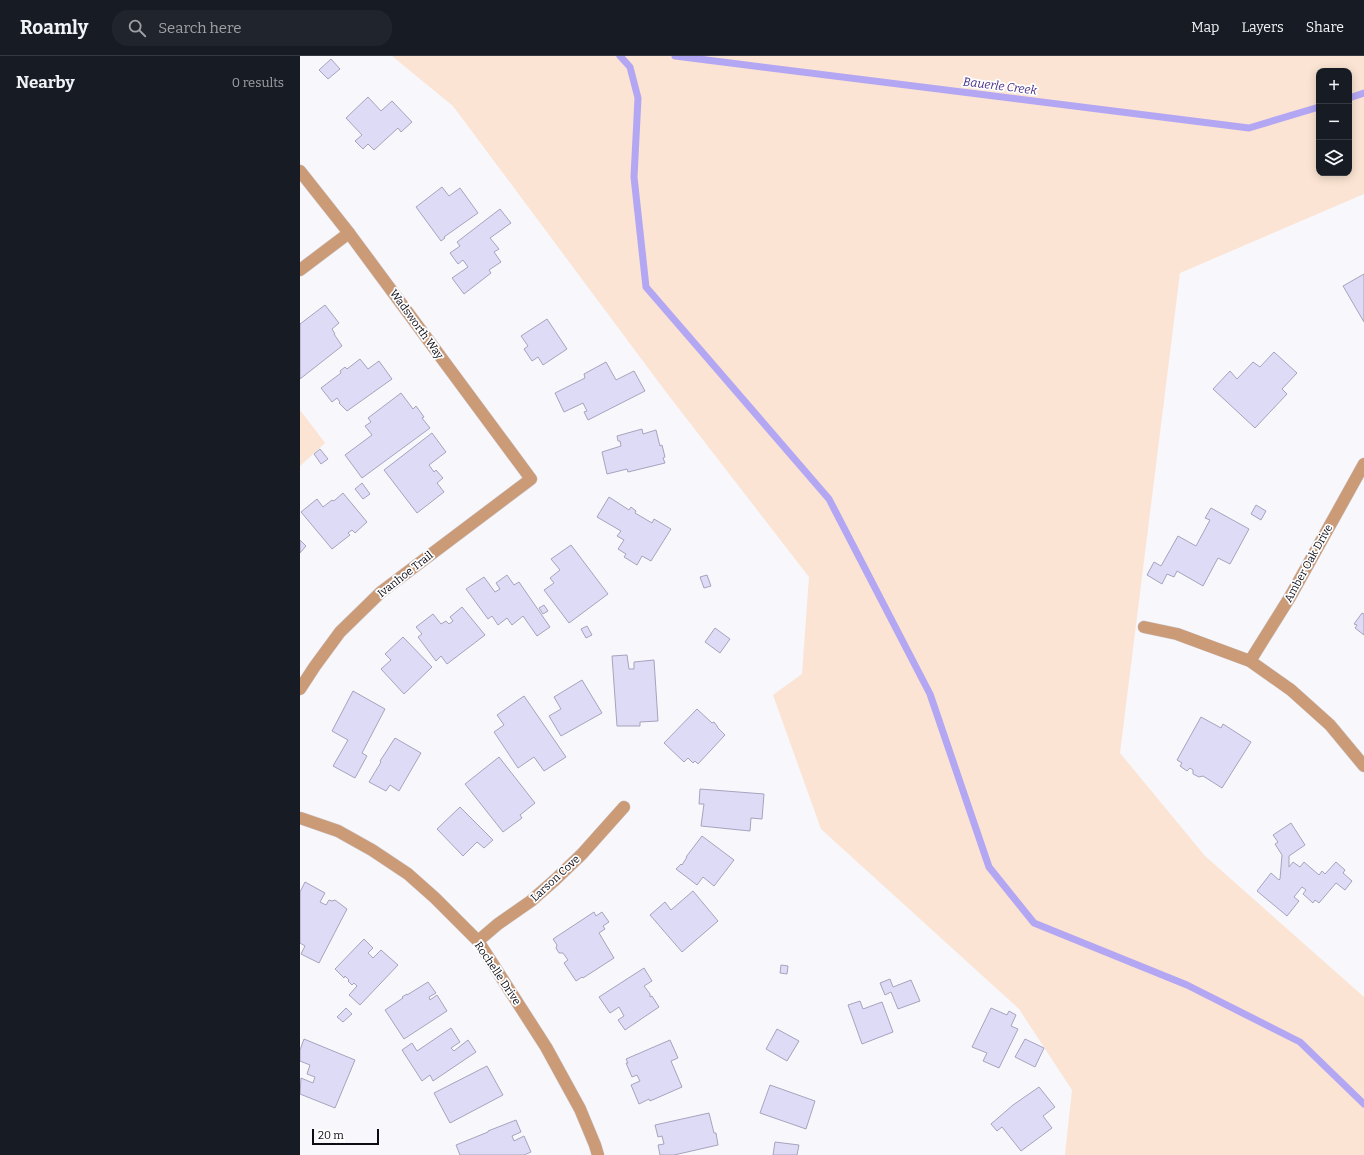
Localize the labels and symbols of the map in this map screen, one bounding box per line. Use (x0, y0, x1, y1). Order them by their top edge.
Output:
water label: Bauerle Creek (962, 75, 1038, 98)
street label: Wadsworth Way (387, 287, 446, 362)
street label: Amber Oak Drive (1282, 522, 1335, 604)
street label: Ivanhoe Trail (375, 549, 436, 600)
street label: Larson Cove (528, 852, 582, 904)
street label: Rochelle Drive (472, 939, 523, 1007)
scale bar (312, 1127, 379, 1146)

